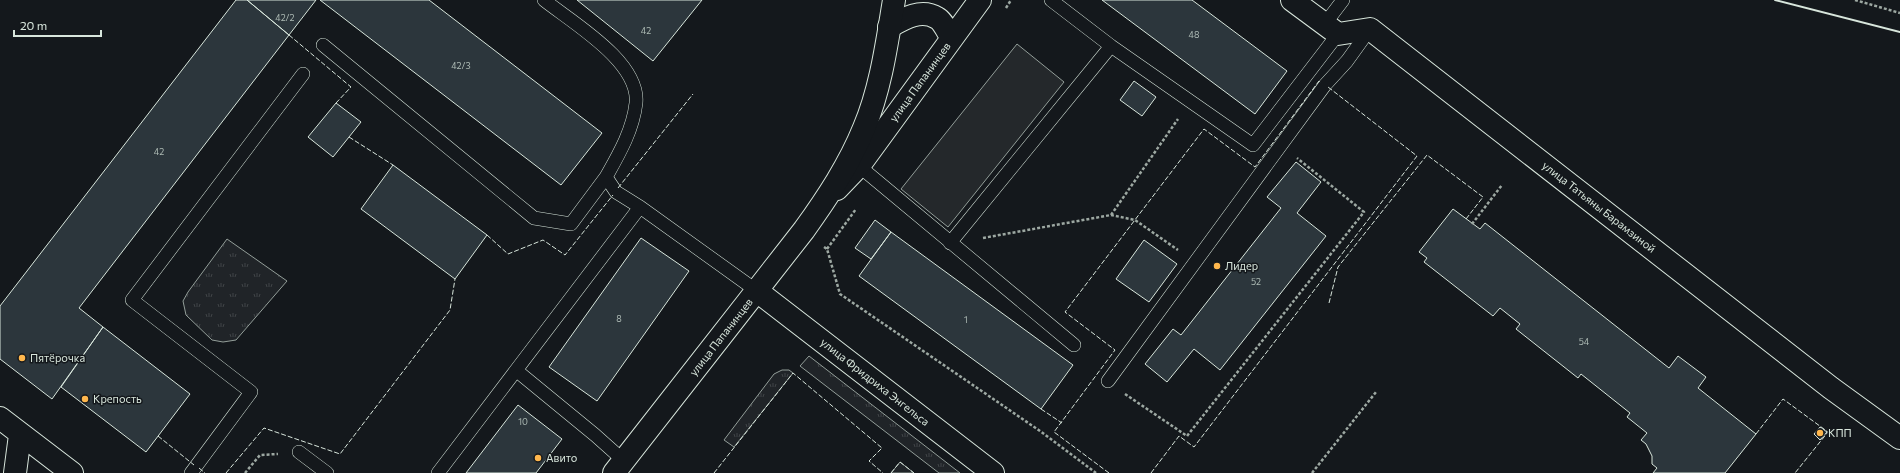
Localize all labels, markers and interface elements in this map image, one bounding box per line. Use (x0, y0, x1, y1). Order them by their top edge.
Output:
scale bar (14, 12, 101, 38)
house number: 42/2 (275, 12, 295, 23)
text: 20 m (20, 18, 47, 32)
house number: 42 (641, 25, 651, 36)
house number: 48 (1189, 29, 1199, 40)
street label: улица Папанинцев (886, 39, 953, 124)
house number: 42/3 (451, 60, 471, 71)
house number: 42 (154, 146, 164, 157)
street label: улица Татьяны Барамзиной (1540, 158, 1659, 255)
place label: Лидер (1225, 259, 1258, 272)
marker: Лидер (1212, 261, 1222, 271)
house number: 52 (1251, 276, 1261, 287)
street label: улица Папанинцев (686, 295, 755, 378)
house number: 8 (616, 313, 622, 324)
house number: 1 (964, 314, 968, 325)
street label: улица Фридриха Энгельса (818, 335, 932, 428)
house number: 54 (1579, 336, 1590, 347)
place label: Пятёрочка (30, 351, 85, 364)
marker: Пятёрочка (17, 353, 27, 363)
place label: Крепость (93, 392, 142, 405)
marker: Крепость (80, 394, 90, 404)
house number: 10 (518, 416, 528, 427)
place label: КПП (1828, 426, 1852, 439)
marker: КПП (1815, 428, 1825, 438)
place label: Авито (546, 451, 578, 464)
marker: Авито (533, 453, 543, 463)

